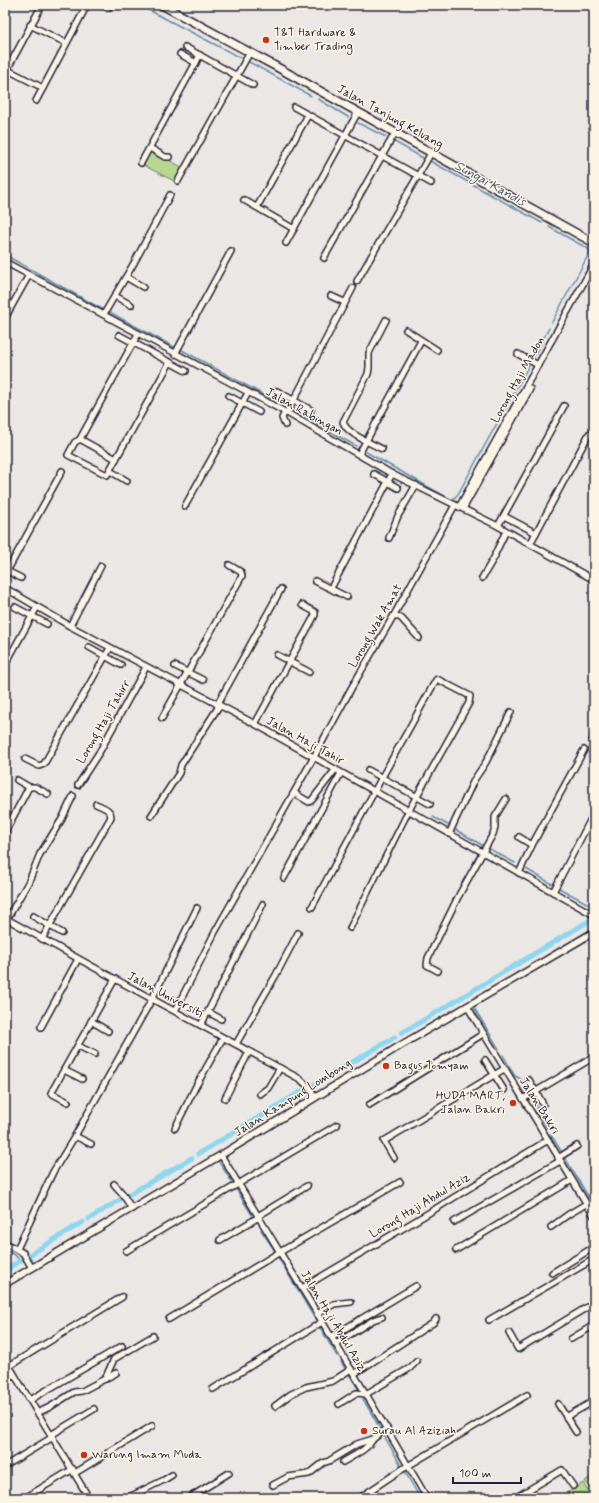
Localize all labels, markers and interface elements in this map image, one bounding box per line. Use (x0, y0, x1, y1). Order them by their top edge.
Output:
place label: T&T Hardware & Timber Trading (274, 25, 356, 55)
marker: T&T Hardware & Timber Trading (261, 35, 271, 45)
street label: Jalan Tanjung Keluang (334, 81, 446, 154)
water label: Sungai Kandis (451, 158, 530, 212)
street label: Lorong Haji Madon (488, 334, 549, 427)
street label: Jalan Rabingan (263, 384, 345, 440)
street label: Lorong Wak Amat (346, 581, 407, 671)
street label: Lorong Haji Tahirr (73, 677, 135, 767)
street label: Jalan Haji Tahir (263, 713, 347, 769)
street label: Jalan Universiti (124, 968, 206, 1022)
street label: Jalan Kampung Lombong (231, 1055, 355, 1141)
place label: Bagus Tomyam (394, 1058, 469, 1075)
marker: Bagus Tomyam (381, 1061, 391, 1071)
street label: Jalan Bakri (515, 1074, 563, 1138)
place label: HUDA MART, Jalan Bakri (436, 1088, 505, 1118)
marker: HUDA MART, Jalan Bakri (508, 1098, 518, 1108)
street label: Lorong Haji Abdul Aziz (367, 1169, 474, 1243)
street label: Jalan Haji Abdul Aziz (297, 1268, 370, 1375)
place label: Surau Al Aziziah (372, 1423, 456, 1439)
marker: Surau Al Aziziah (359, 1426, 369, 1436)
place label: Warung Imam Muda (92, 1447, 202, 1463)
marker: Warung Imam Muda (79, 1450, 89, 1460)
scale bar (453, 1459, 521, 1485)
text: 100 m (459, 1466, 491, 1482)

